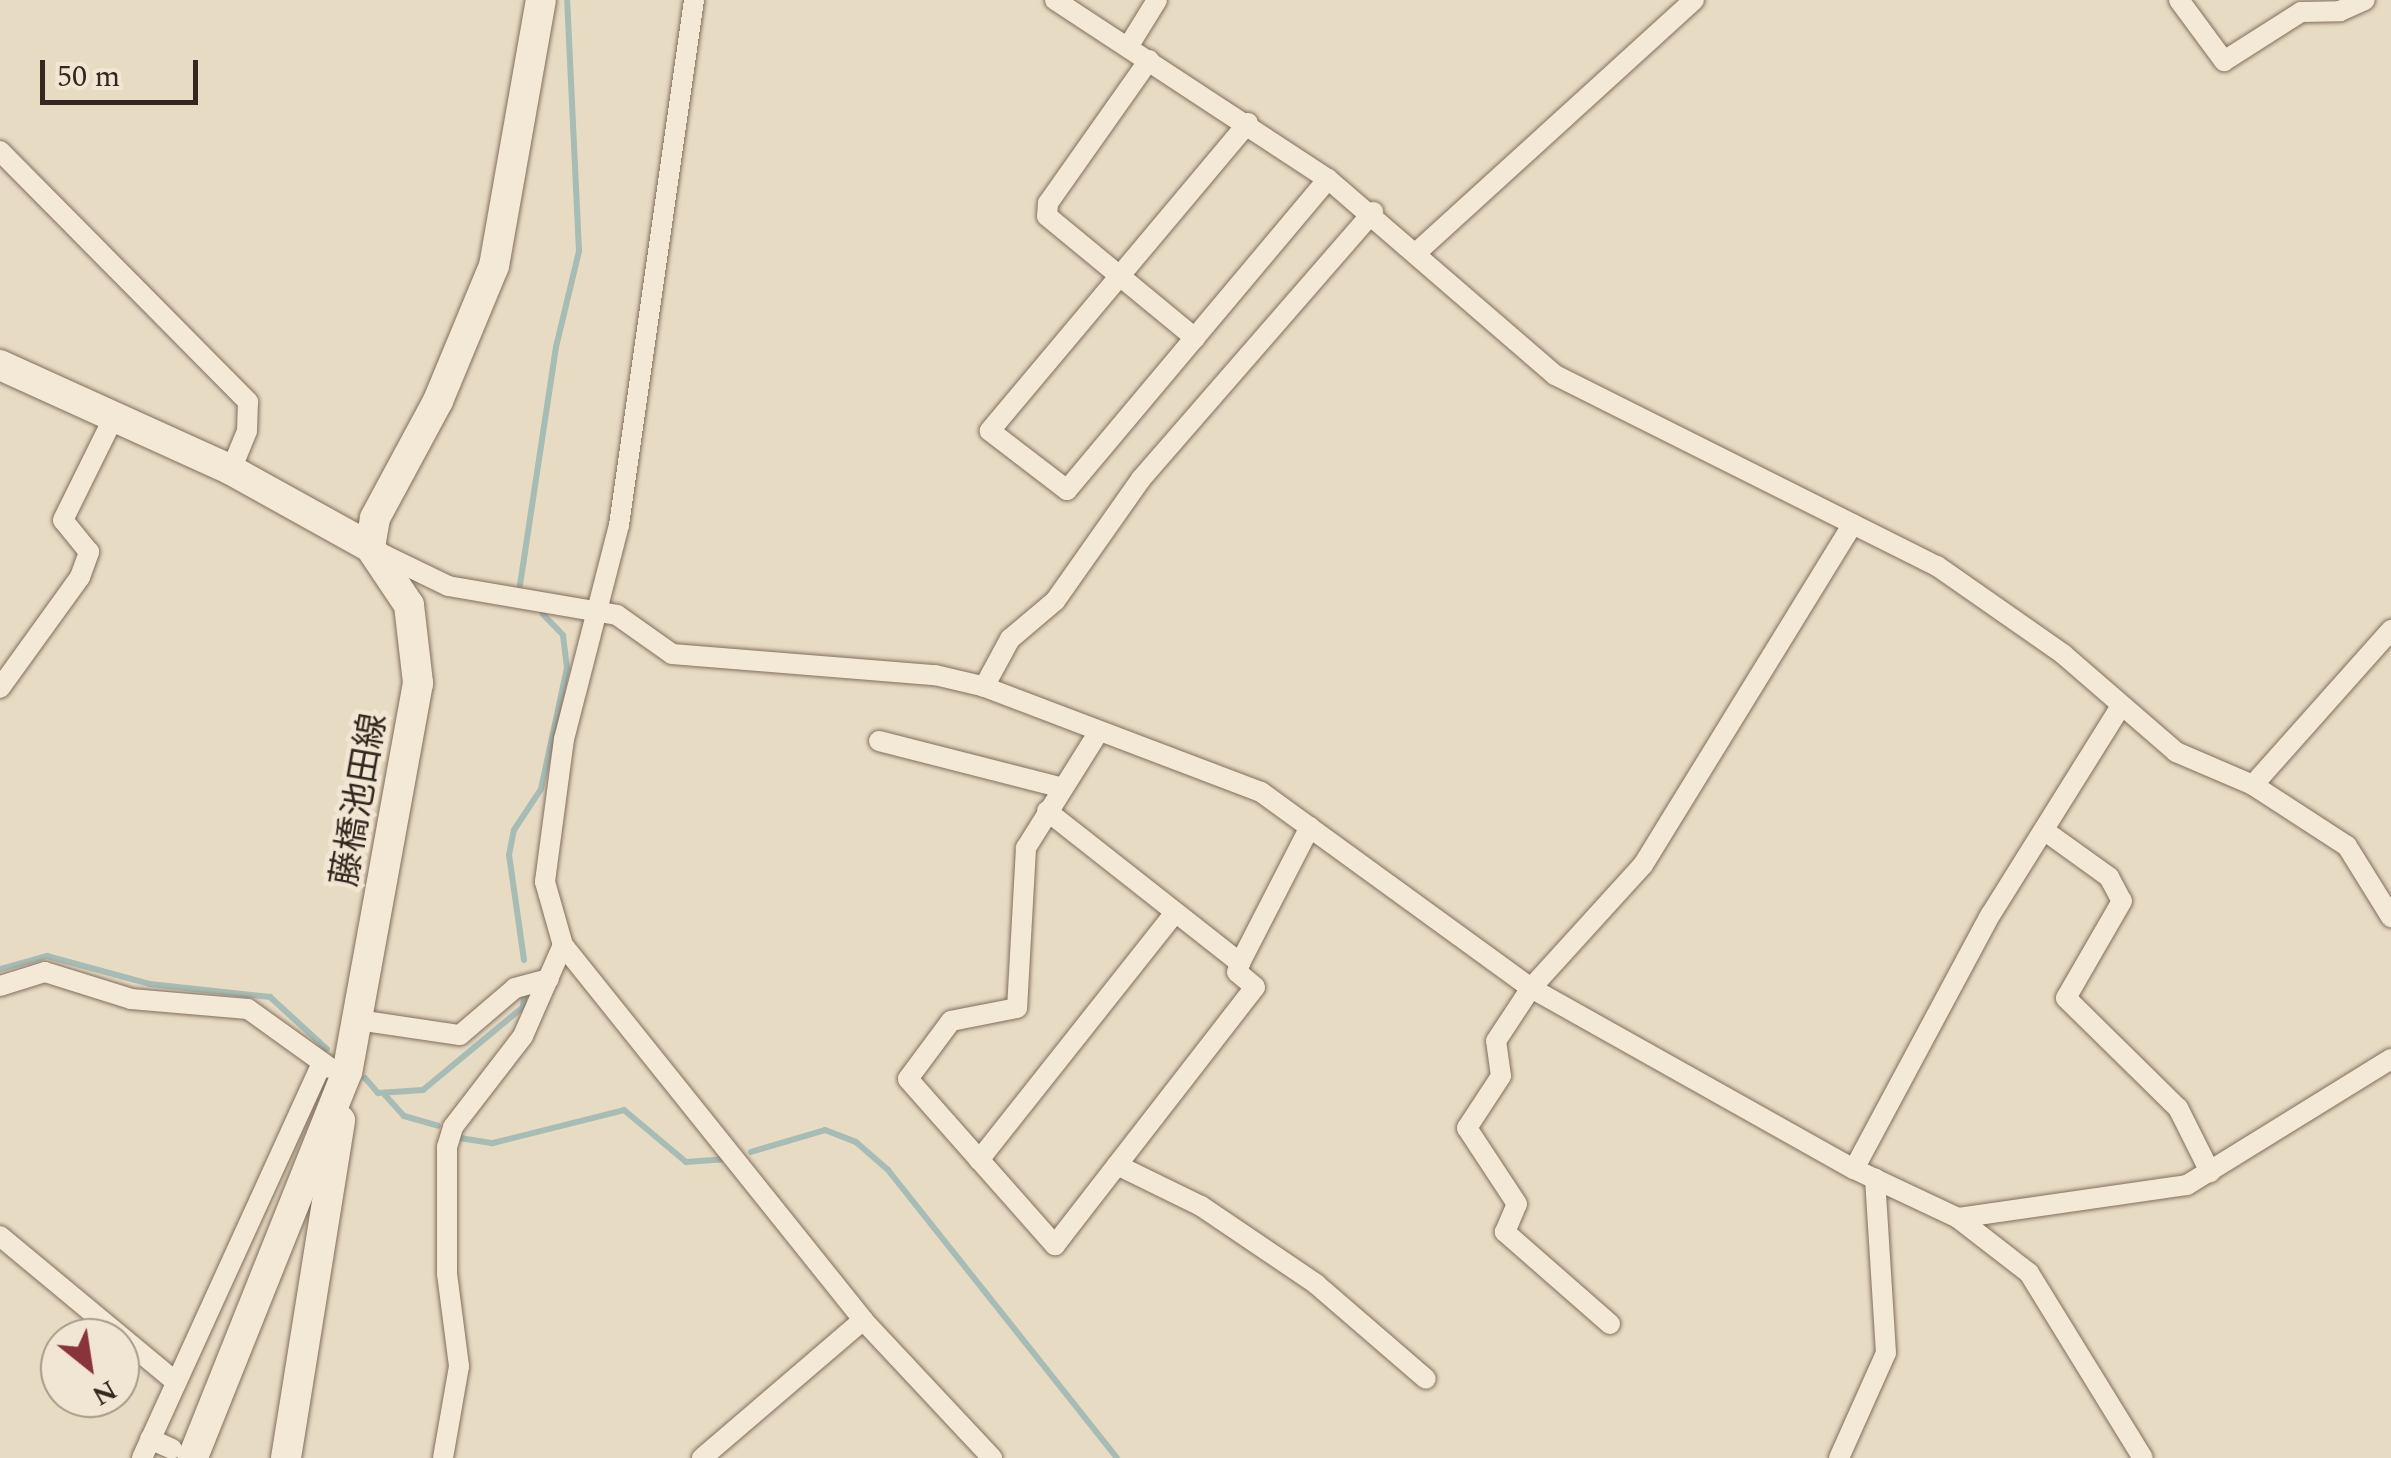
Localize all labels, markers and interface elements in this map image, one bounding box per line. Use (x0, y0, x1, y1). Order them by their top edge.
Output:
scale bar (45, 40, 202, 102)
text: 50 m (57, 54, 120, 100)
street label: 藤橋池田線 (324, 710, 396, 890)
north arrow (40, 1318, 140, 1418)
text: N (84, 1368, 125, 1417)

